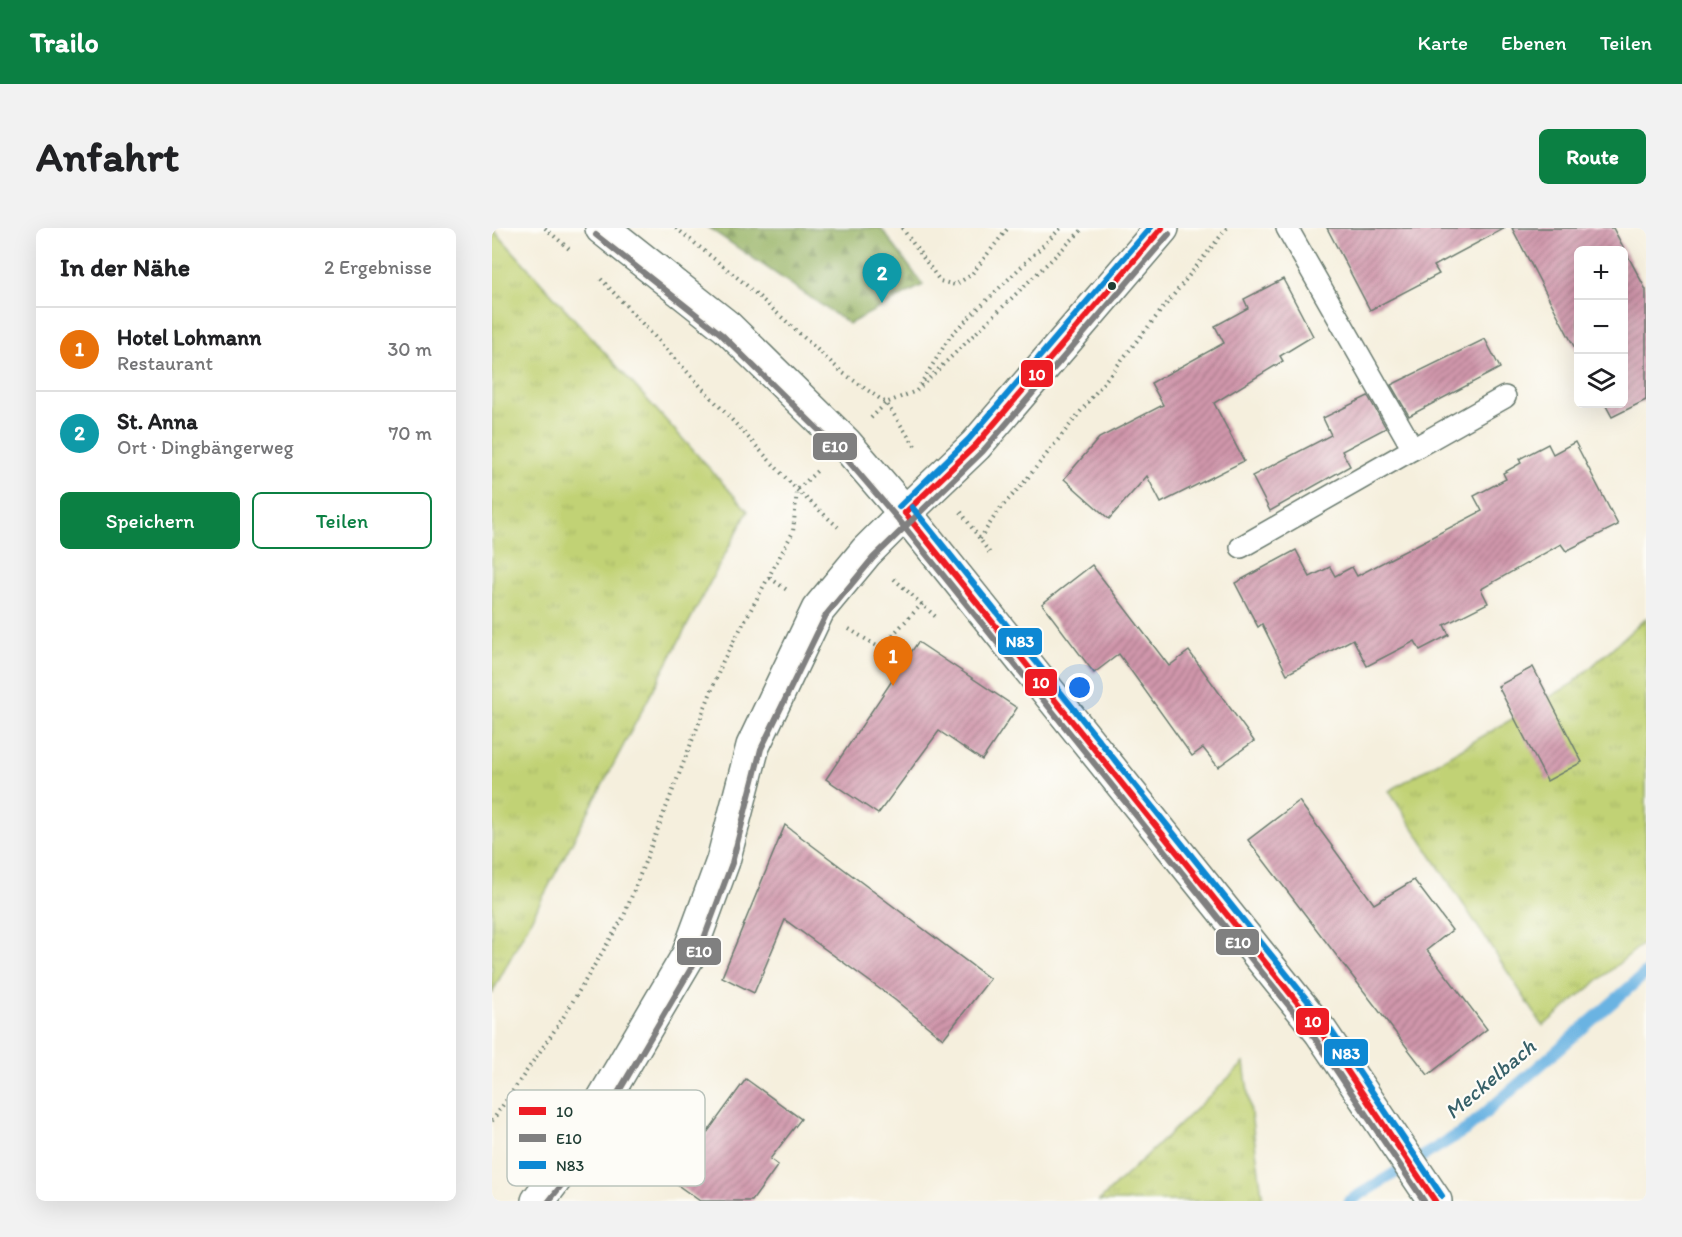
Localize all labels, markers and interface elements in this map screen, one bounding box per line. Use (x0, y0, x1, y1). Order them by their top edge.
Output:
text: Trailo (30, 25, 99, 59)
text: Karte (1418, 30, 1468, 55)
text: Ebenen (1501, 30, 1567, 55)
text: Teilen (1600, 30, 1652, 55)
button: Route (1539, 129, 1646, 184)
text: Anfahrt (36, 131, 179, 182)
map controls (1574, 246, 1628, 408)
button: + (1574, 246, 1628, 300)
text: In der Nähe (60, 251, 190, 283)
pin: 2 (862, 254, 902, 303)
text: 2 Ergebnisse (324, 255, 432, 279)
unlabelled marker (1106, 280, 1118, 292)
button: − (1574, 300, 1628, 354)
text: Hotel Lohmann (117, 324, 261, 351)
text: 1 (75, 337, 84, 361)
text: 30 m (387, 337, 432, 361)
text: Restaurant (117, 351, 213, 375)
button: layers (1574, 354, 1628, 408)
line badge: 10 (1020, 359, 1054, 388)
text: 10 (1028, 365, 1046, 384)
text: St. Anna (117, 408, 198, 435)
text: 2 (74, 421, 85, 445)
text: 70 m (388, 421, 432, 445)
line badge: E10 (812, 432, 858, 461)
text: Ort · Dingbängerweg (117, 435, 294, 459)
text: E10 (822, 437, 848, 456)
button: Speichern (60, 492, 240, 549)
button: Teilen (252, 492, 432, 549)
line badge: N83 (997, 627, 1043, 656)
text: N83 (1006, 632, 1034, 651)
pin: 1 (874, 636, 912, 686)
line badge: 10 (1024, 668, 1058, 697)
text: 10 (1032, 673, 1050, 692)
your location (1065, 673, 1094, 702)
line badge: E10 (1215, 928, 1260, 956)
text: E10 (1225, 933, 1251, 952)
line badge: E10 (676, 937, 722, 966)
text: E10 (686, 942, 712, 961)
line badge: 10 (1295, 1007, 1330, 1036)
text: 10 (1304, 1012, 1322, 1031)
water label: Meckelbach (1439, 1033, 1541, 1125)
line badge: N83 (1323, 1038, 1369, 1067)
text: N83 (1332, 1044, 1360, 1063)
legend (507, 1090, 705, 1186)
text: 10 (556, 1102, 573, 1121)
text: E10 (556, 1129, 582, 1148)
text: N83 (556, 1156, 585, 1175)

